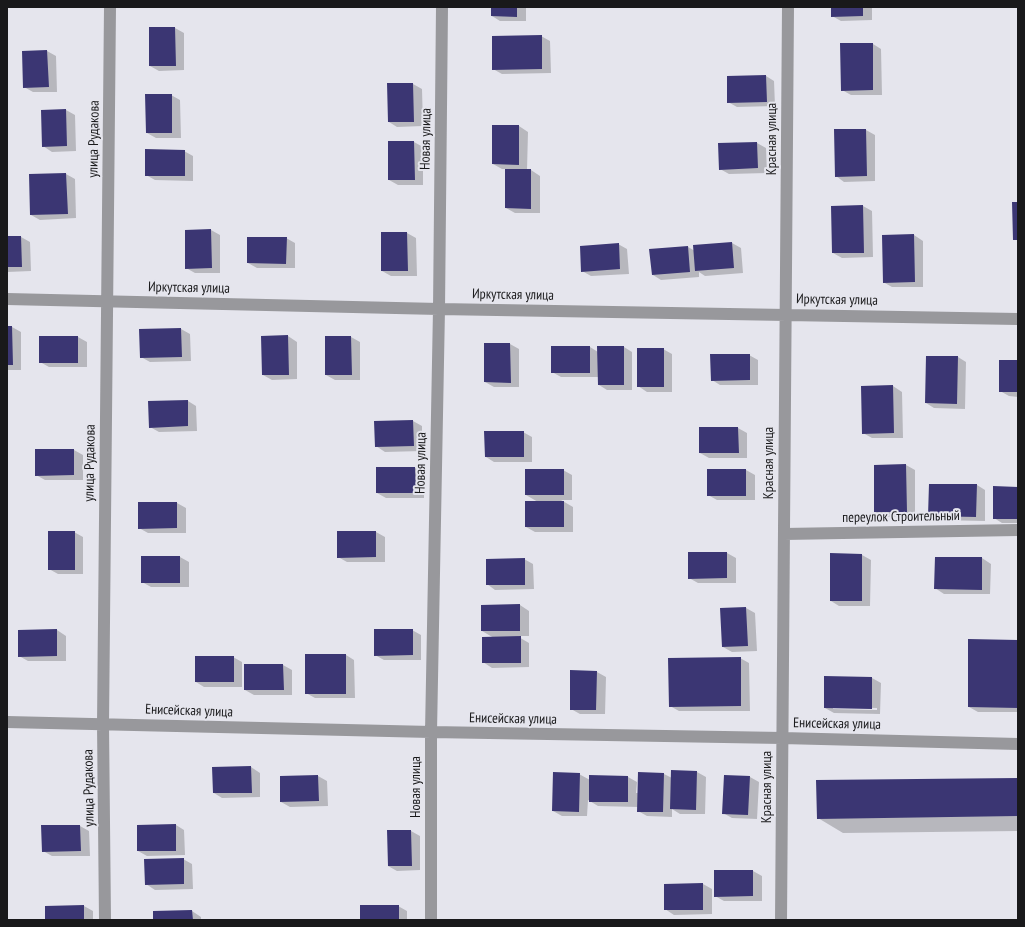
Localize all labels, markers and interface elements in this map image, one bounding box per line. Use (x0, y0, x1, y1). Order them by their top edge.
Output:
street label: улица Рудакова (85, 100, 103, 178)
street label: Красная улица (764, 103, 780, 175)
street label: Новая улица (417, 108, 435, 170)
street label: Иркутская улица (148, 279, 230, 297)
street label: Иркутская улица (472, 286, 554, 304)
street label: Иркутская улица (796, 291, 878, 309)
street label: улица Рудакова (81, 424, 99, 502)
street label: Красная улица (761, 427, 777, 499)
street label: Новая улица (412, 432, 430, 494)
street label: переулок Строительный (842, 508, 960, 526)
street label: Енисейская улица (145, 701, 233, 721)
street label: Енисейская улица (469, 710, 557, 728)
street label: Енисейская улица (793, 715, 881, 733)
street label: улица Рудакова (80, 749, 98, 827)
street label: Красная улица (759, 751, 775, 823)
street label: Новая улица (408, 756, 424, 818)

